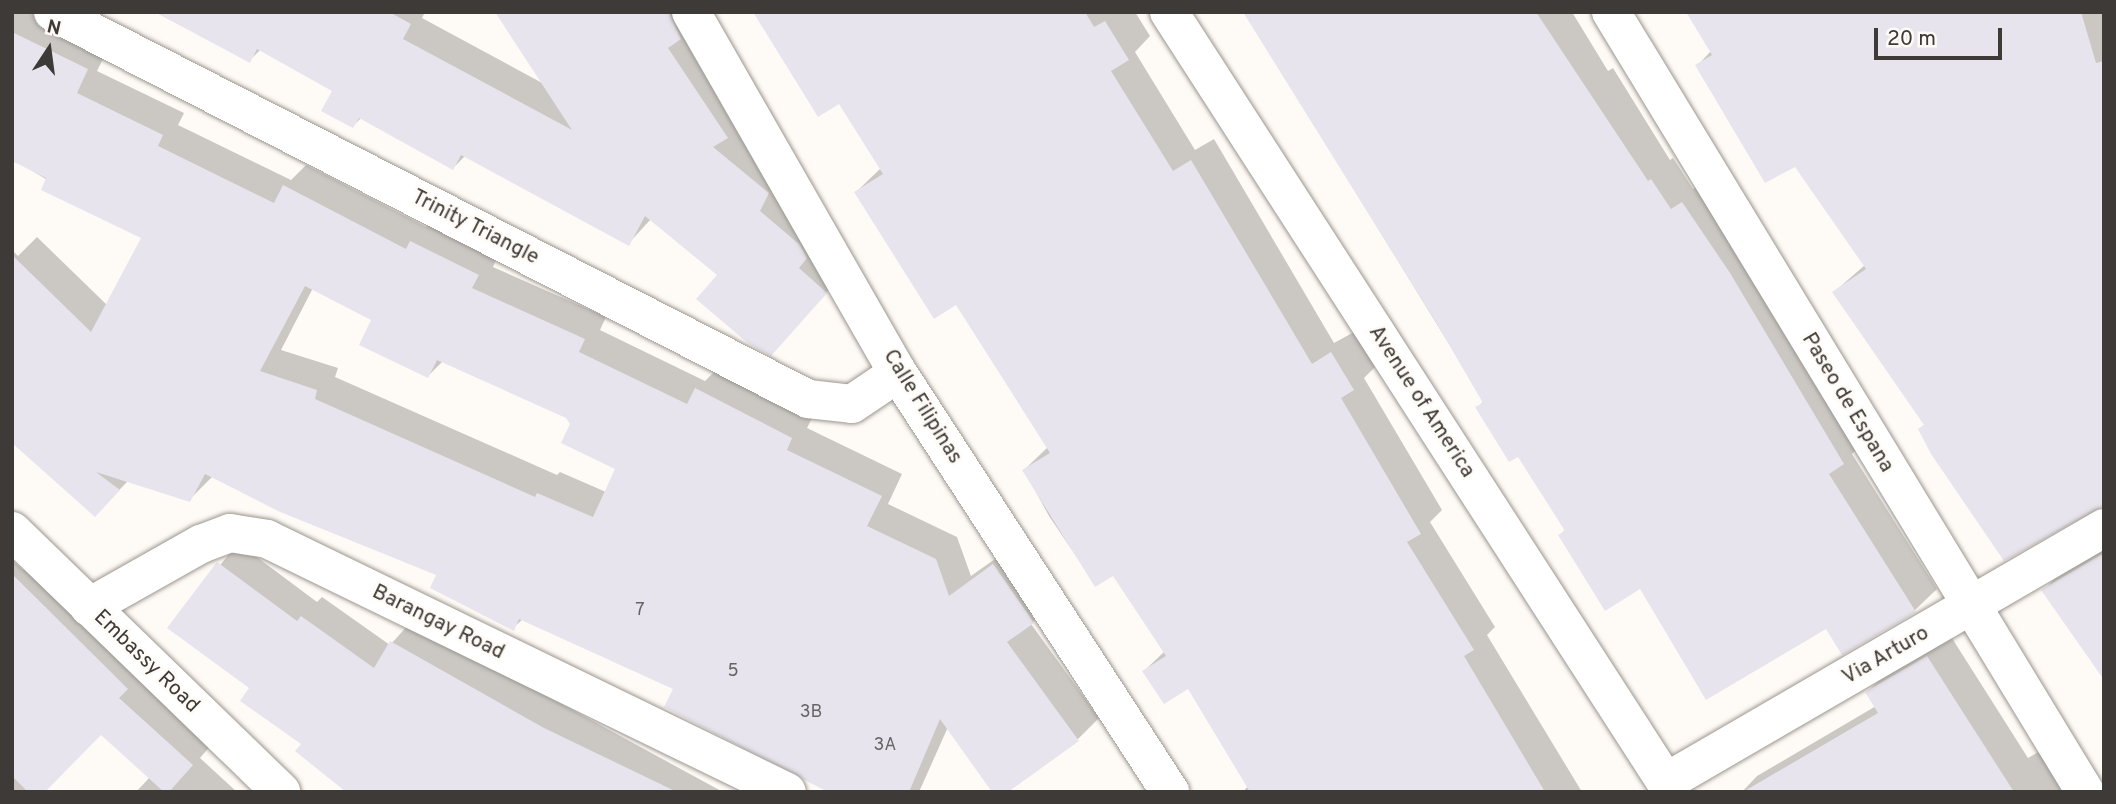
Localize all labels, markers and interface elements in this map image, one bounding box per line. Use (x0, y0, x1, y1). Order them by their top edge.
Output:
north arrow (14, 14, 84, 84)
scale bar (1878, 14, 2006, 58)
text: N (44, 15, 63, 42)
text: 20 m (1887, 26, 1936, 53)
street label: Trinity Triangle (407, 185, 543, 271)
street label: Avenue of America (1362, 321, 1480, 483)
street label: Paseo de Espana (1795, 329, 1899, 477)
street label: Calle Filipinas (877, 345, 967, 469)
street label: Barangay Road (368, 580, 508, 666)
house number: 7 (635, 600, 645, 622)
street label: Embassy Road (88, 605, 204, 719)
street label: Via Arturo (1838, 621, 1934, 691)
house number: 5 (727, 661, 739, 683)
house number: 3B (800, 702, 822, 724)
house number: 3A (874, 735, 896, 757)

